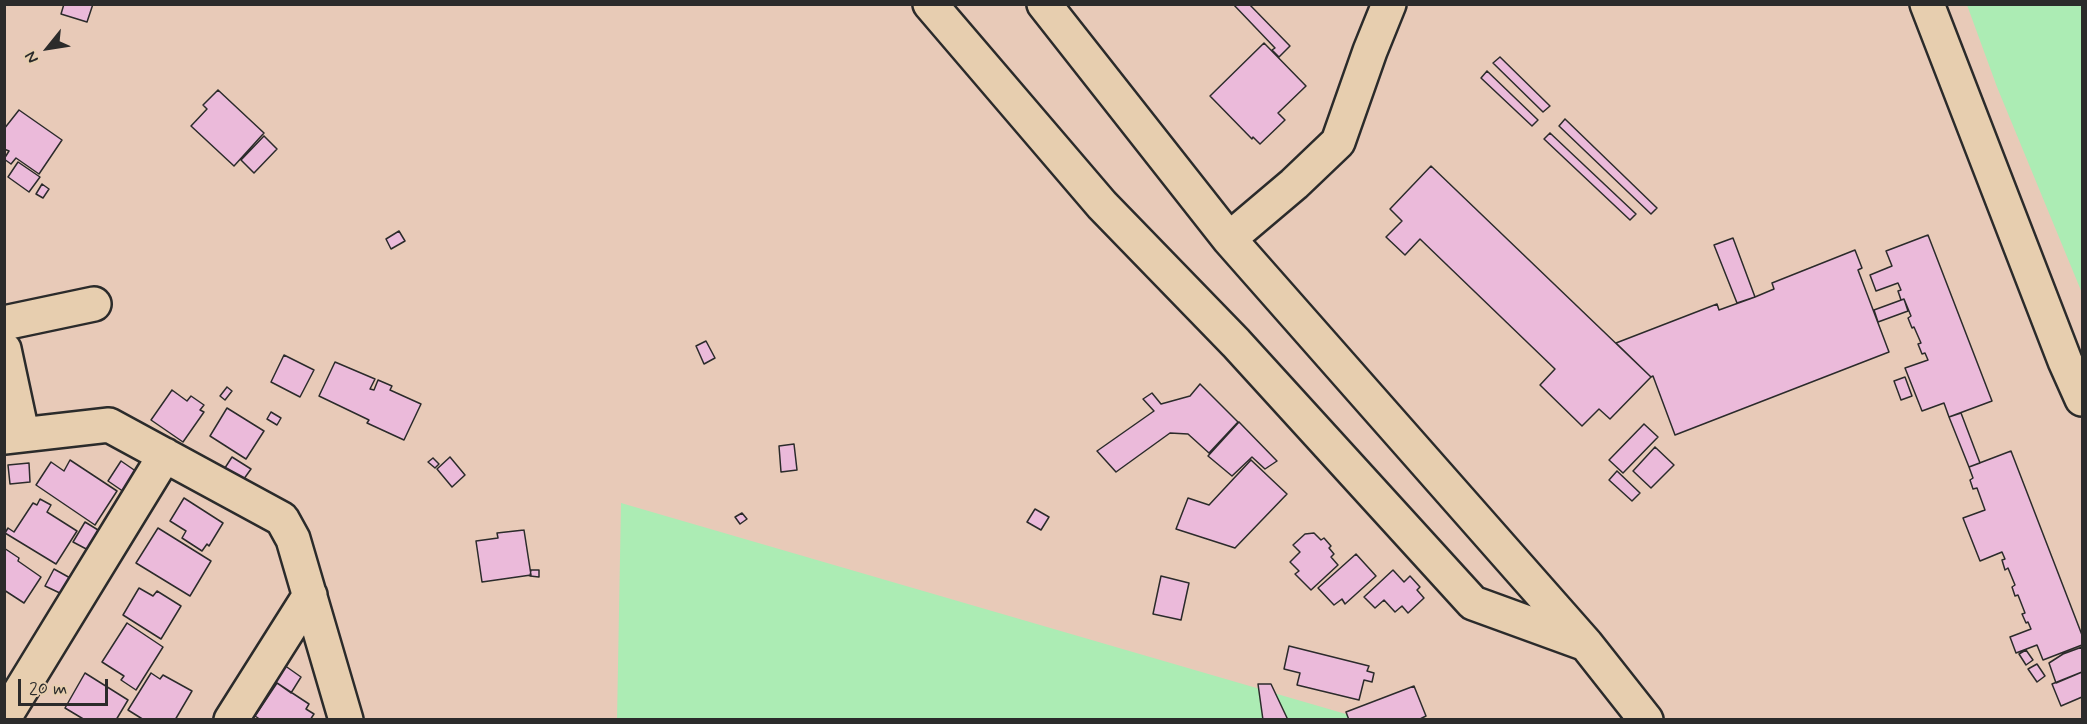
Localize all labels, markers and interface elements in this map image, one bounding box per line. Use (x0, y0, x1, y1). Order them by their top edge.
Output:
north arrow (18, 18, 78, 78)
text: N (20, 47, 44, 67)
scale bar (21, 667, 111, 705)
text: 20 m (29, 677, 67, 701)

